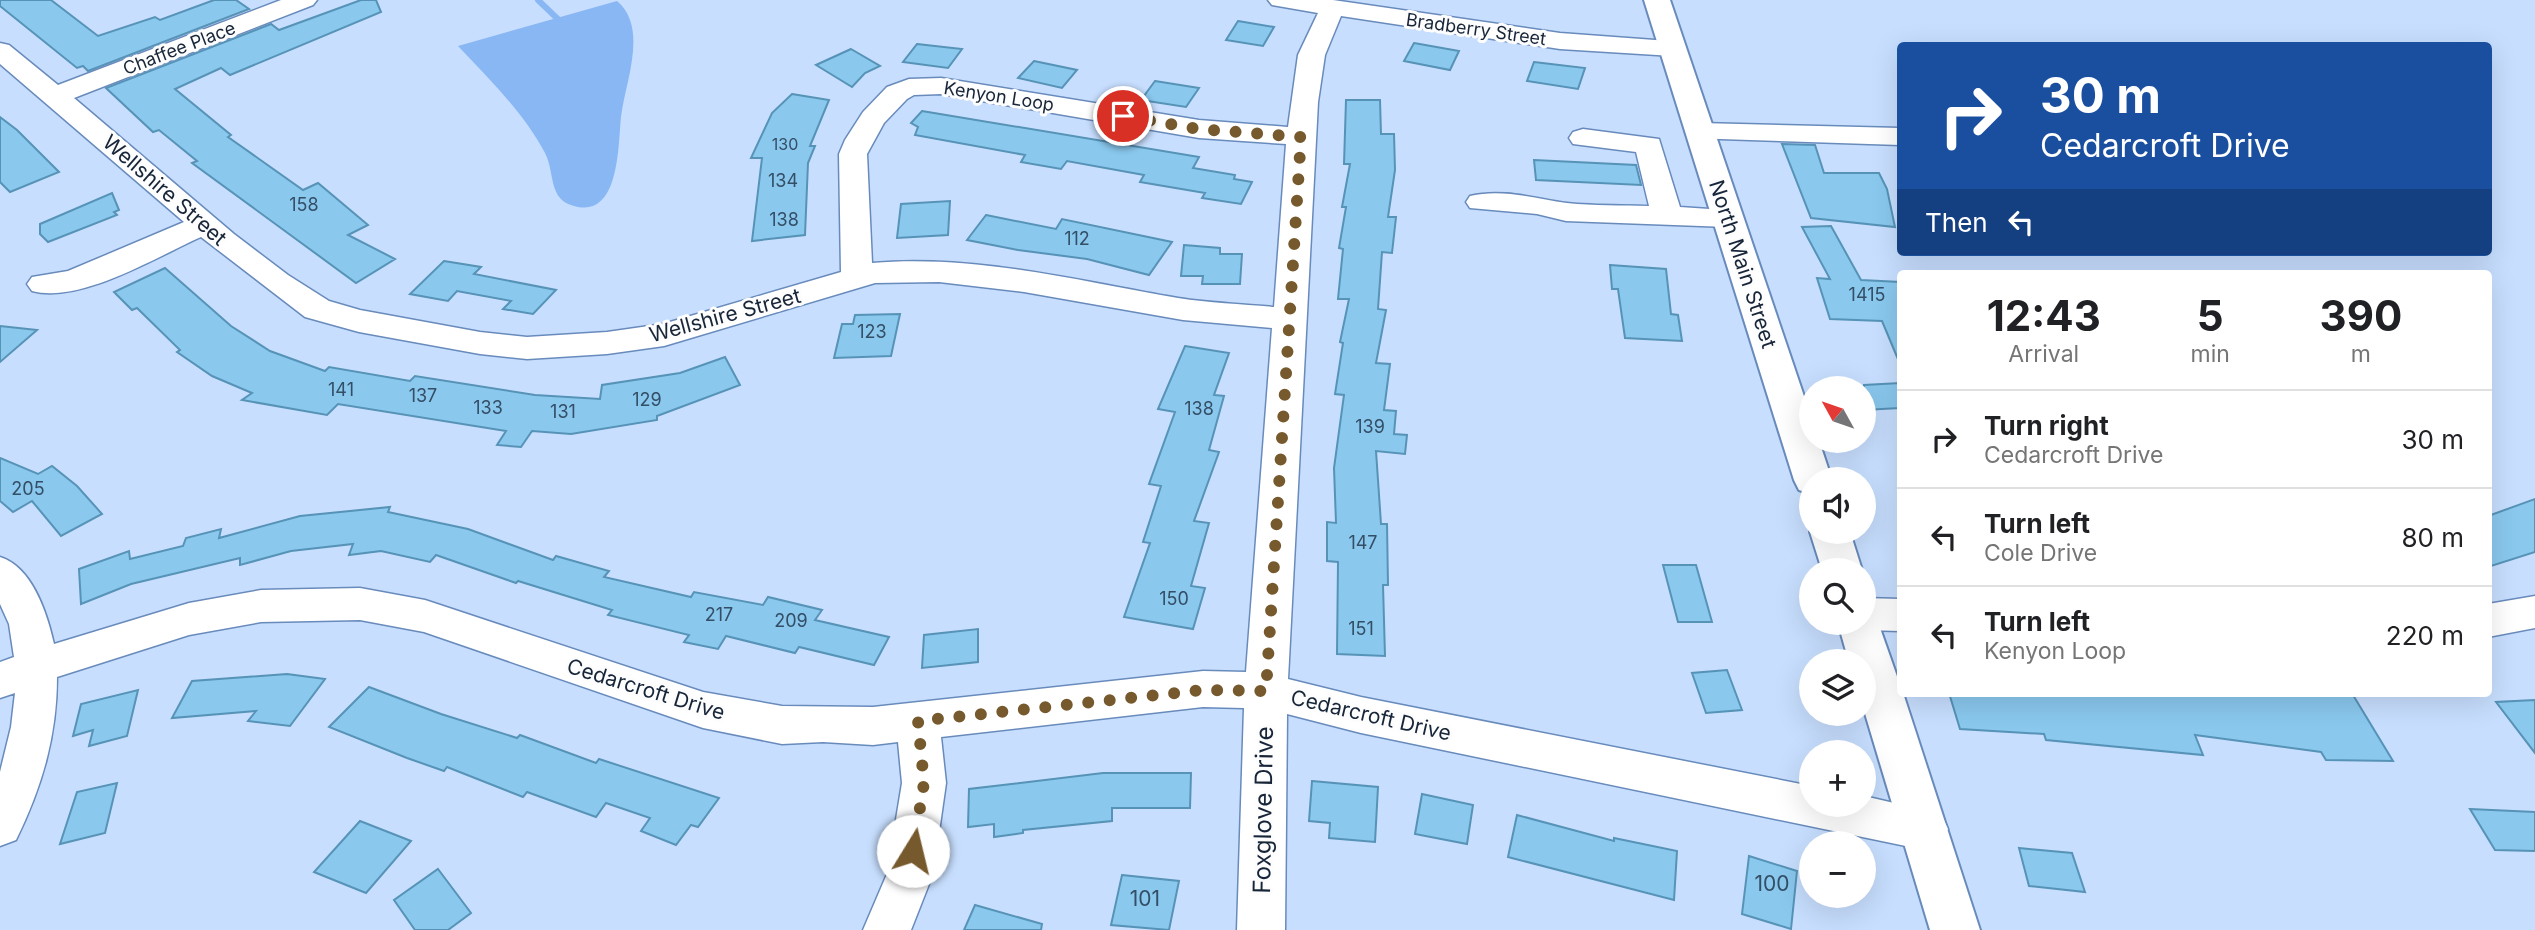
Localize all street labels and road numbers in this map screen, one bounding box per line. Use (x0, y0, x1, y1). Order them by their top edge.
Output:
street label: Bradberry Street (1405, 9, 1548, 49)
street label: Chaffee Place (120, 17, 238, 79)
street label: Kenyon Loop (942, 77, 1056, 115)
street label: Wellshire Street (98, 130, 232, 251)
street label: North Main Street (1704, 177, 1782, 351)
street label: Wellshire Street (647, 283, 804, 347)
street label: Cedarcroft Drive (564, 653, 728, 725)
street label: Cedarcroft Drive (1288, 684, 1454, 746)
street label: Foxglove Drive (1247, 726, 1279, 894)

